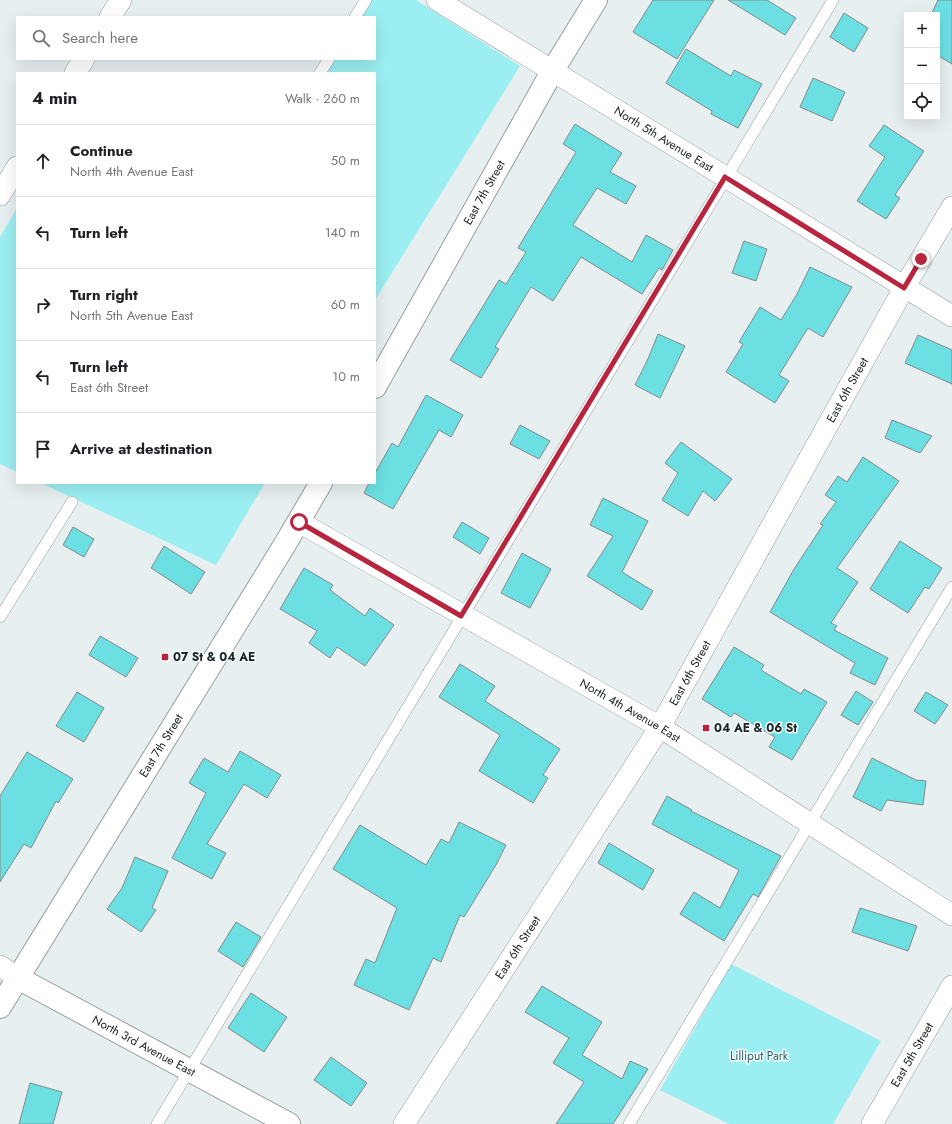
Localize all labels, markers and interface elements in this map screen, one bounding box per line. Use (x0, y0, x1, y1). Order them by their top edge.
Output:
map controls (904, 12, 940, 120)
button: + (904, 12, 940, 48)
search box (16, 16, 376, 60)
icon: search (30, 27, 52, 49)
text: Search here (62, 27, 138, 49)
button: − (904, 48, 940, 84)
button: locate (904, 84, 940, 120)
text: 4 min (32, 86, 77, 110)
text: Walk · 260 m (285, 89, 360, 108)
street label: North 5th Avenue East (611, 102, 717, 177)
text: Continue (70, 140, 133, 162)
icon: ahead (32, 150, 54, 172)
text: 50 m (331, 151, 360, 170)
street label: East 7th Street (459, 157, 510, 228)
text: North 4th Avenue East (70, 162, 193, 181)
icon: left (32, 222, 54, 244)
text: Turn left (70, 222, 128, 244)
text: 140 m (325, 223, 360, 242)
route end (912, 250, 930, 268)
text: Turn right (70, 284, 138, 306)
icon: right (32, 294, 54, 316)
text: 60 m (331, 295, 360, 314)
text: North 5th Avenue East (70, 306, 193, 325)
street label: East 6th Street (822, 354, 873, 426)
text: Turn left (70, 356, 128, 378)
icon: left (32, 366, 54, 388)
text: 10 m (332, 367, 360, 386)
text: East 6th Street (70, 378, 148, 397)
icon: arrive (32, 438, 54, 460)
text: Arrive at destination (70, 438, 212, 460)
route start (290, 513, 308, 531)
street label: East 6th Street (665, 637, 715, 709)
place label: 07 St & 04 AE (173, 648, 255, 666)
marker: 07 St & 04 AE (160, 652, 170, 662)
street label: North 4th Avenue East (576, 674, 684, 747)
street label: East 7th Street (135, 710, 188, 781)
place label: 04 AE & 06 St (714, 719, 797, 737)
marker: 04 AE & 06 St (701, 723, 711, 733)
street label: East 6th Street (491, 912, 545, 983)
street label: North 3rd Avenue East (89, 1011, 199, 1081)
street label: East 5th Street (886, 1019, 938, 1090)
park label: Lilliput Park (730, 1047, 789, 1065)

